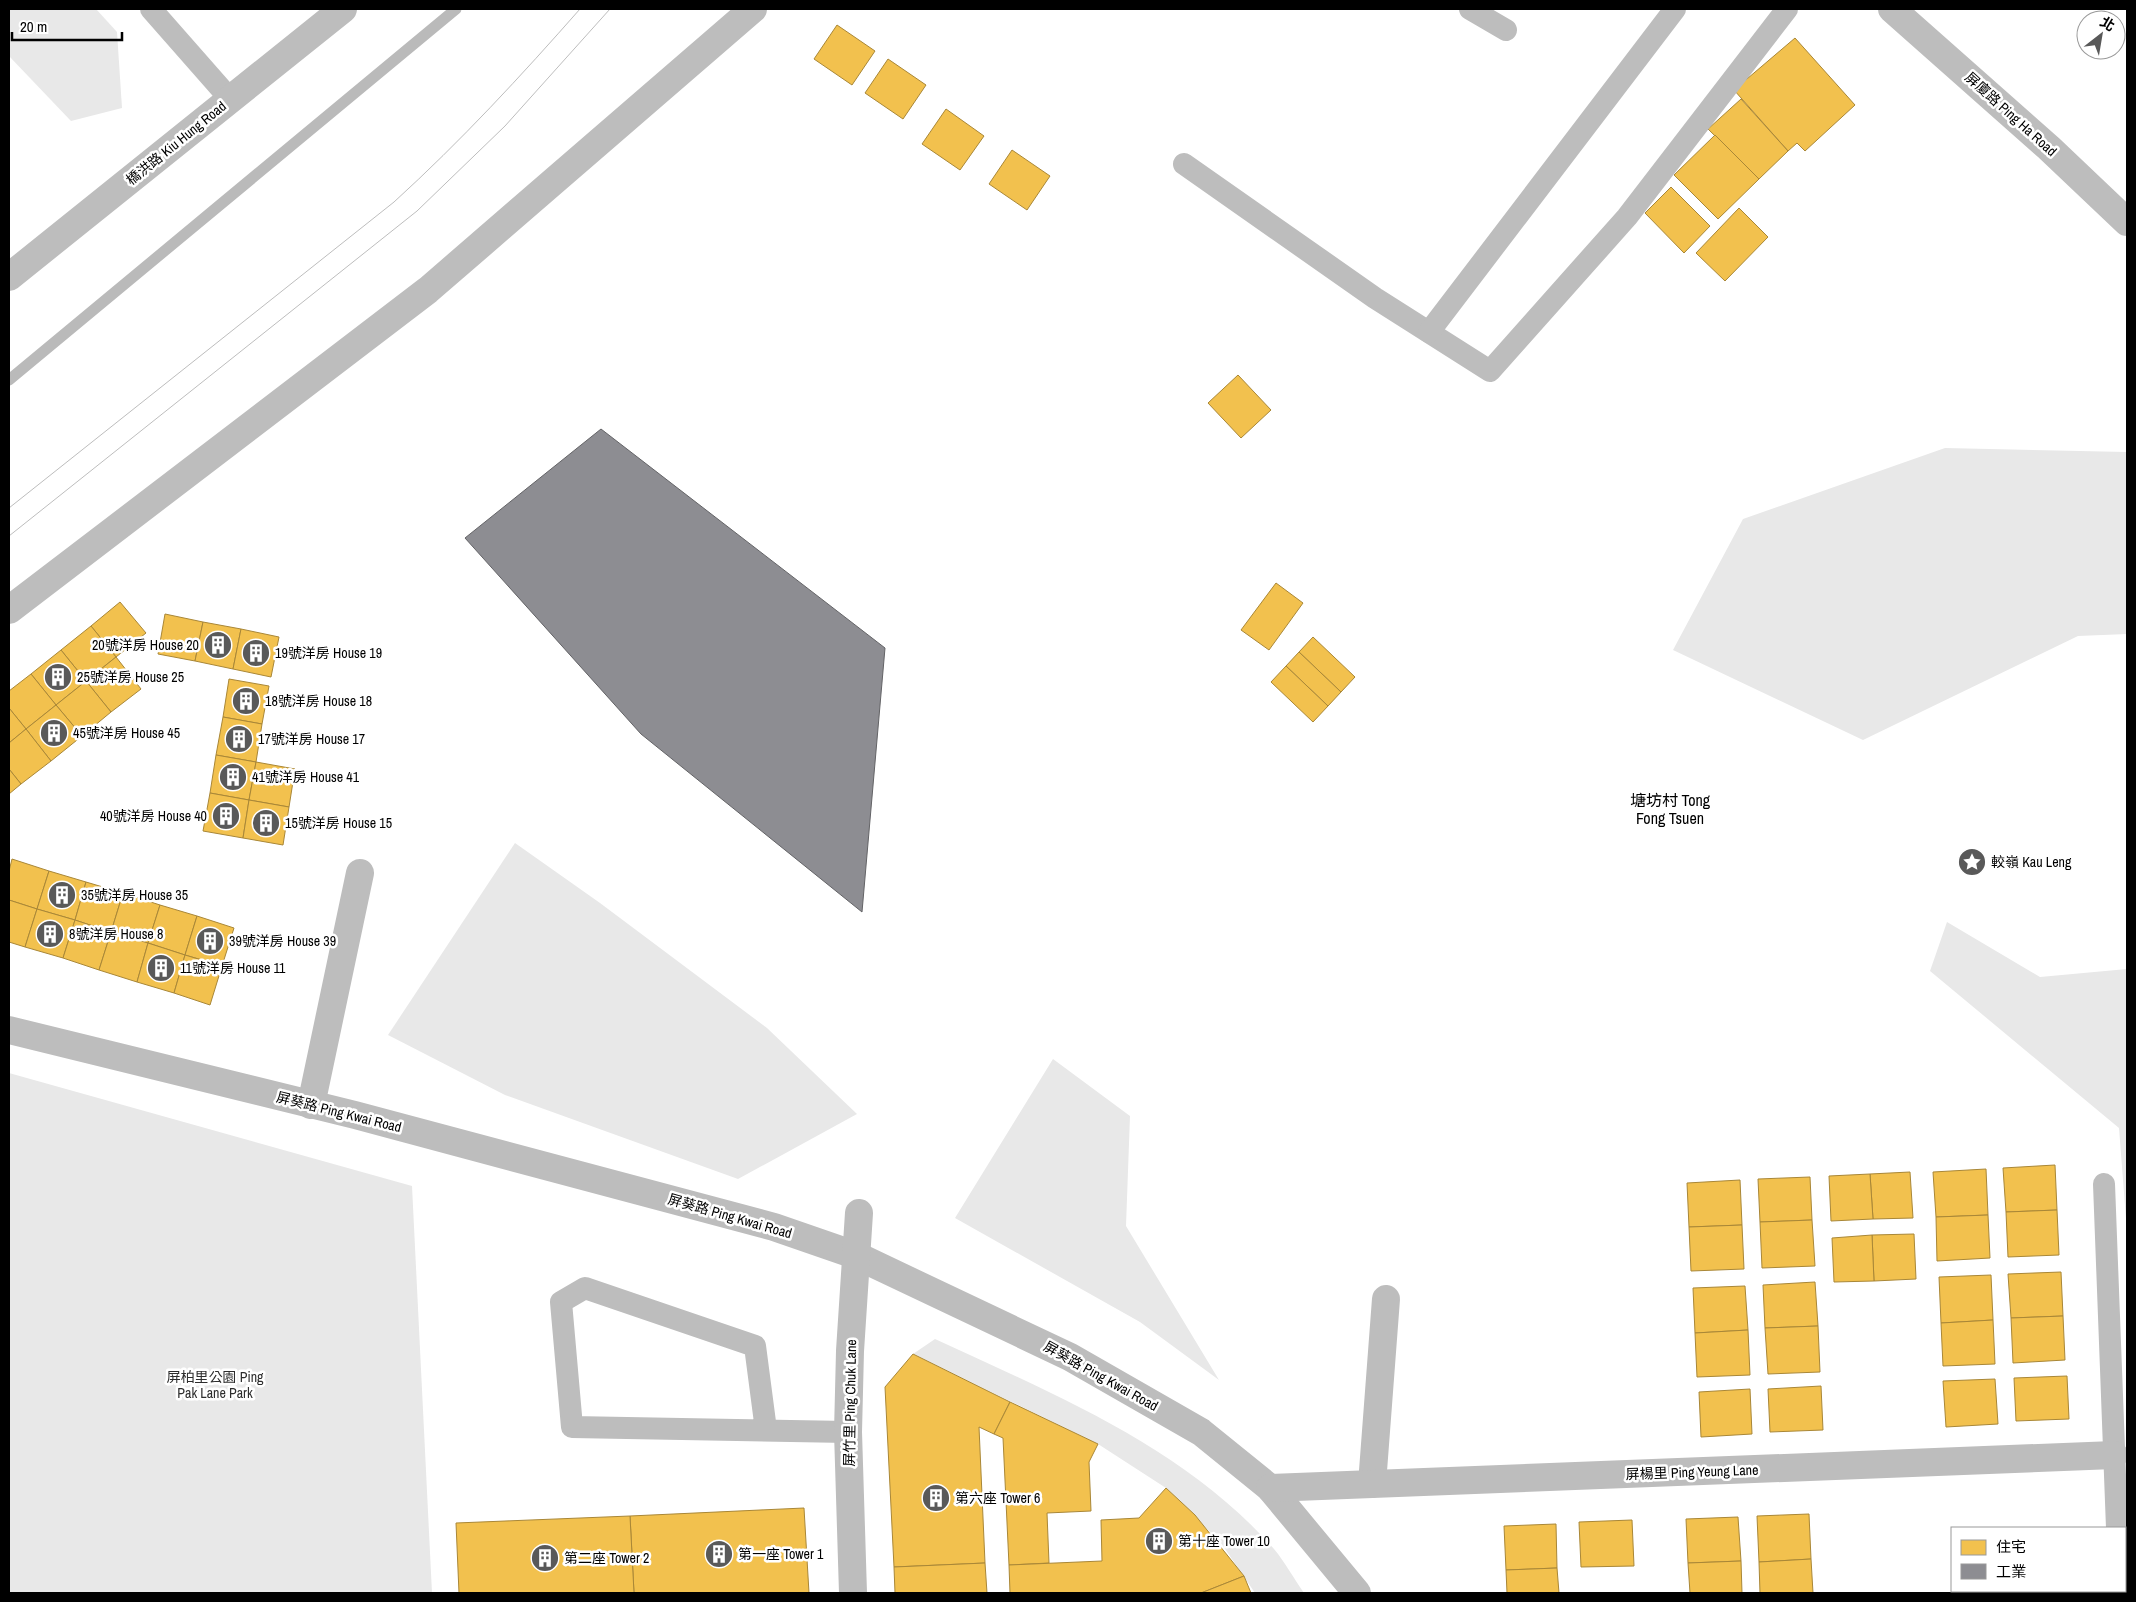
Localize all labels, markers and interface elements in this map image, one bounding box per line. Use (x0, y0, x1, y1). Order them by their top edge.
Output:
scale bar (12, 10, 122, 42)
north arrow (2076, 10, 2126, 60)
text: 北 (2097, 13, 2118, 35)
text: 20 m (20, 16, 47, 37)
street label: 屏廈路 Ping Ha Road (1961, 68, 2061, 160)
street label: 橋洪路 Kiu Hung Road (122, 97, 230, 189)
building icon: 20號洋房 House 20 (203, 630, 233, 660)
place label: 20號洋房 House 20 (92, 636, 199, 654)
building icon: 19號洋房 House 19 (241, 638, 271, 668)
place label: 19號洋房 House 19 (275, 644, 382, 662)
building icon: 25號洋房 House 25 (43, 662, 73, 692)
place label: 25號洋房 House 25 (77, 668, 184, 686)
building icon: 18號洋房 House 18 (231, 686, 261, 716)
place label: 18號洋房 House 18 (265, 692, 372, 710)
building icon: 45號洋房 House 45 (39, 718, 69, 748)
place label: 45號洋房 House 45 (73, 724, 180, 742)
building icon: 17號洋房 House 17 (224, 724, 254, 754)
place label: 17號洋房 House 17 (258, 730, 365, 748)
building icon: 41號洋房 House 41 (218, 762, 248, 792)
place label: 41號洋房 House 41 (252, 768, 360, 786)
district label: 塘坊村 Tong Fong Tsuen (1630, 789, 1711, 829)
building icon: 40號洋房 House 40 (211, 801, 241, 831)
place label: 40號洋房 House 40 (100, 807, 207, 825)
building icon: 15號洋房 House 15 (251, 808, 281, 838)
place label: 15號洋房 House 15 (285, 814, 392, 832)
place icon: 較嶺 Kau Leng (1957, 847, 1987, 877)
place label: 較嶺 Kau Leng (1991, 853, 2072, 871)
building icon: 35號洋房 House 35 (47, 880, 77, 910)
place label: 35號洋房 House 35 (81, 886, 188, 904)
building icon: 8號洋房 House 8 (35, 919, 65, 949)
place label: 8號洋房 House 8 (69, 925, 163, 943)
building icon: 39號洋房 House 39 (195, 926, 225, 956)
place label: 39號洋房 House 39 (229, 932, 336, 950)
building icon: 11號洋房 House 11 (146, 953, 176, 983)
place label: 11號洋房 House 11 (180, 959, 286, 977)
street label: 屏葵路 Ping Kwai Road (275, 1088, 403, 1136)
street label: 屏葵路 Ping Kwai Road (666, 1190, 794, 1242)
street label: 屏葵路 Ping Kwai Road (1041, 1337, 1161, 1415)
street label: 屏竹里 Ping Chuk Lane (840, 1339, 860, 1467)
park label: 屏柏里公園 Ping Pak Lane Park (167, 1368, 264, 1402)
street label: 屏楊里 Ping Yeung Lane (1625, 1461, 1759, 1483)
building icon: 第六座 Tower 6 (921, 1483, 951, 1513)
place label: 第六座 Tower 6 (955, 1489, 1040, 1507)
building icon: 第十座 Tower 10 (1144, 1526, 1174, 1556)
legend (1951, 1527, 2126, 1592)
place label: 第十座 Tower 10 (1178, 1532, 1270, 1550)
text: 住宅 (1996, 1536, 2026, 1557)
building icon: 第一座 Tower 1 (704, 1539, 734, 1569)
building icon: 第二座 Tower 2 (530, 1543, 560, 1573)
place label: 第一座 Tower 1 (738, 1545, 824, 1563)
place label: 第二座 Tower 2 (564, 1549, 649, 1567)
text: 工業 (1996, 1561, 2026, 1582)

